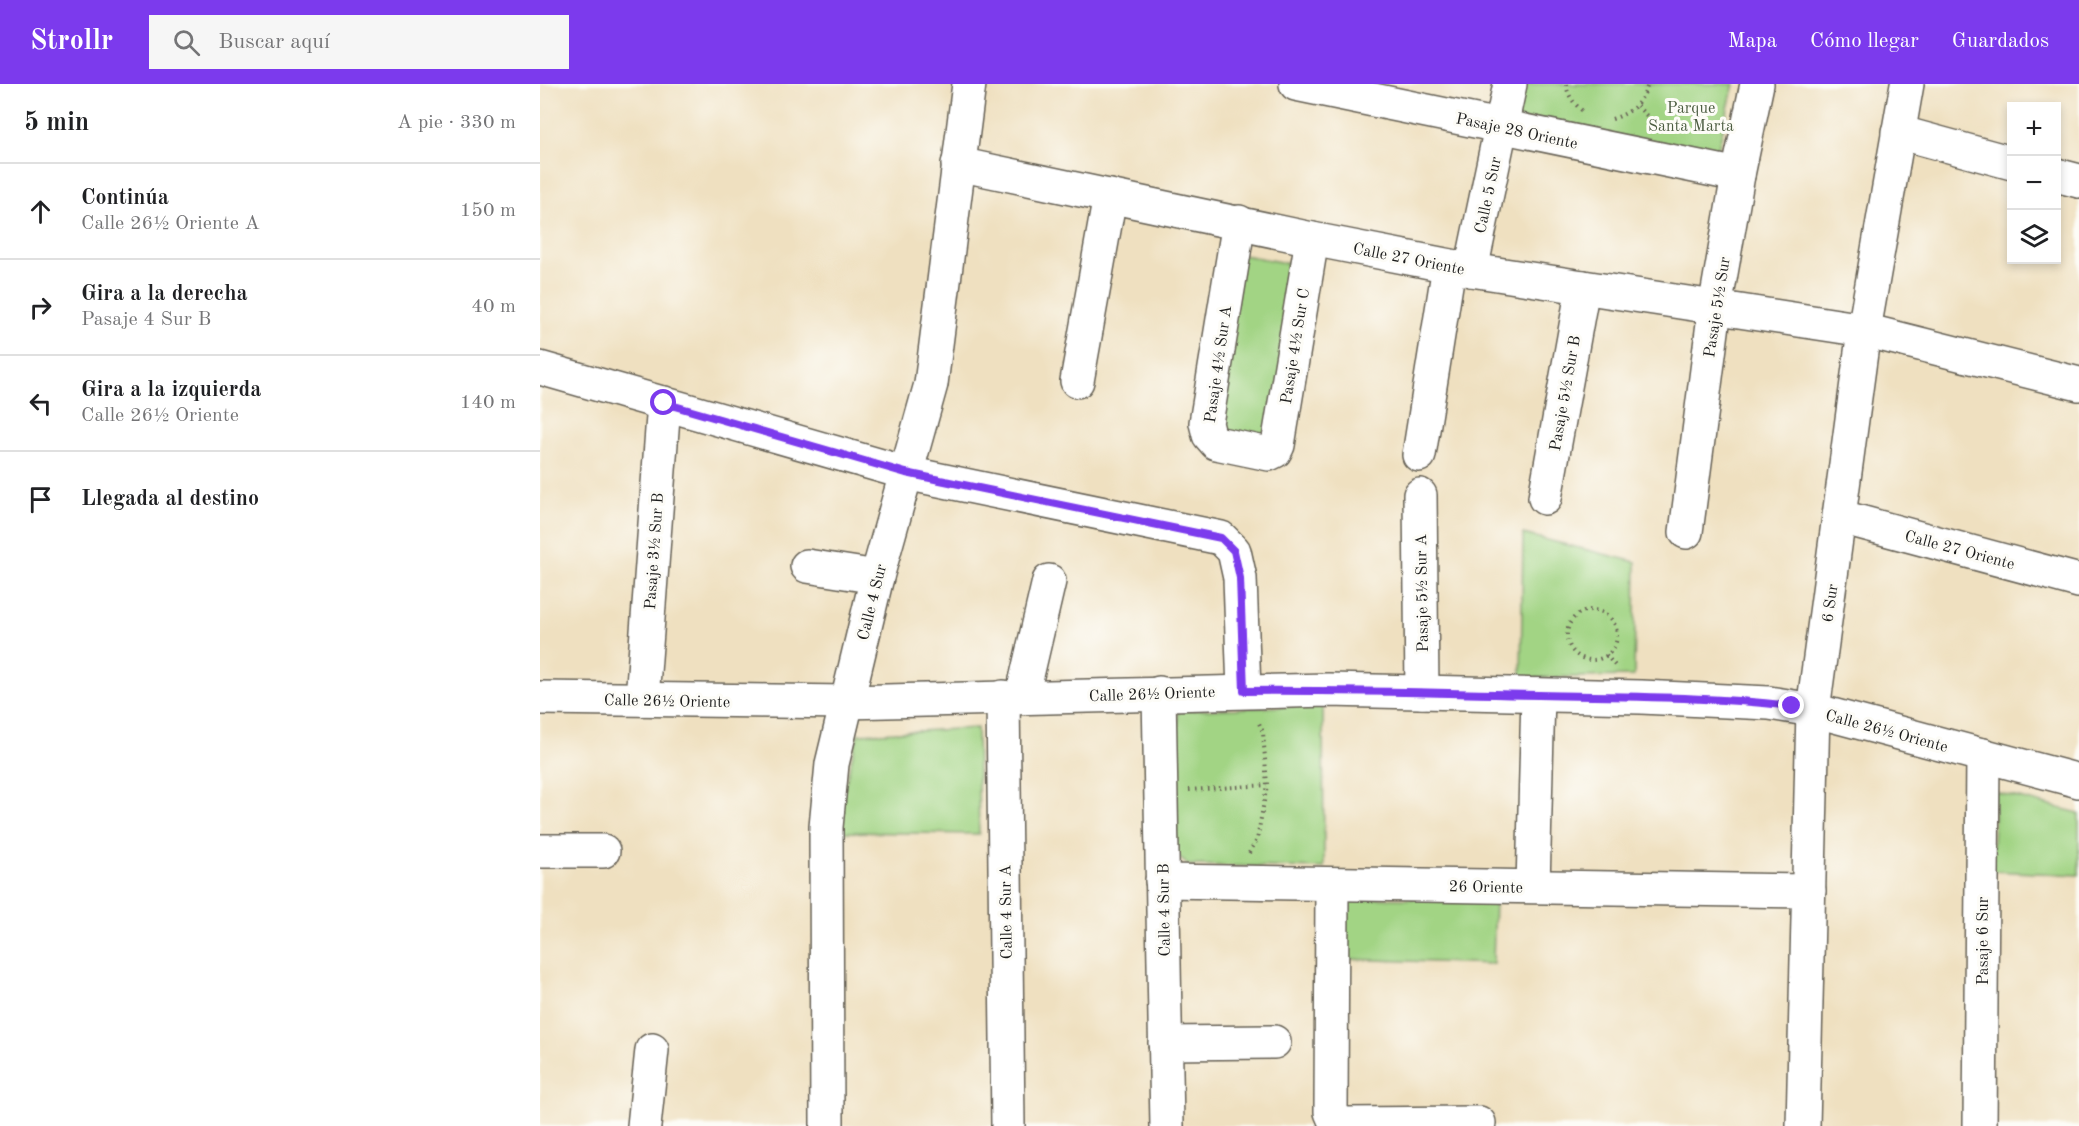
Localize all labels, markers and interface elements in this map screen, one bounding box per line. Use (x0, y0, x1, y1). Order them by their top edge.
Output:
search box (149, 15, 569, 69)
icon: search (170, 26, 203, 59)
text: Strollr (30, 28, 113, 56)
text: Buscar aquí (218, 31, 330, 53)
text: Mapa (1728, 31, 1777, 52)
text: Cómo llegar (1810, 31, 1919, 52)
text: Guardados (1952, 31, 2049, 52)
park label: Parque Santa Marta (1648, 101, 1734, 135)
map controls (2007, 102, 2061, 264)
button: + (2007, 102, 2061, 156)
text: 5 min (24, 110, 89, 136)
street label: Pasaje 28 Oriente (1454, 111, 1579, 153)
text: A pie · 330 m (397, 113, 516, 133)
street label: Calle 5 Sur (1473, 155, 1505, 235)
button: − (2007, 156, 2061, 210)
text: Continúa (81, 187, 169, 209)
icon: ahead (24, 195, 57, 228)
text: 150 m (460, 201, 516, 221)
button: layers (2007, 210, 2061, 264)
text: Calle 26½ Oriente A (81, 214, 260, 234)
street label: Calle 27 Oriente (1352, 241, 1466, 279)
street label: Pasaje 5½ Sur (1701, 255, 1734, 359)
text: Gira a la derecha (81, 283, 248, 305)
street label: Pasaje 4½ Sur C (1278, 287, 1313, 405)
icon: right (24, 291, 57, 324)
text: 40 m (471, 297, 516, 317)
street label: Pasaje 4½ Sur A (1202, 304, 1235, 424)
text: Pasaje 4 Sur B (81, 310, 211, 330)
street label: Pasaje 5½ Sur B (1547, 334, 1584, 453)
text: Gira a la izquierda (81, 379, 261, 401)
icon: left (24, 387, 57, 420)
route start (650, 389, 676, 415)
text: 140 m (460, 393, 516, 413)
text: Calle 26½ Oriente (81, 406, 239, 426)
icon: arrive (24, 483, 57, 516)
text: Llegada al destino (81, 488, 259, 510)
street label: Pasaje 3½ Sur B (642, 492, 667, 610)
street label: Calle 27 Oriente (1903, 529, 2016, 573)
street label: Pasaje 5½ Sur A (1413, 534, 1432, 652)
street label: Calle 4 Sur (856, 562, 890, 642)
street label: 6 Sur (1820, 583, 1842, 624)
street label: Calle 26½ Oriente (1089, 684, 1215, 705)
street label: Calle 26½ Oriente (604, 692, 730, 711)
route end (1778, 692, 1804, 718)
street label: Calle 26½ Oriente (1823, 707, 1950, 756)
street label: Calle 4 Sur B (1156, 863, 1174, 957)
street label: Calle 4 Sur A (998, 865, 1016, 959)
street label: 26 Oriente (1449, 879, 1523, 897)
street label: Pasaje 6 Sur (1976, 896, 1992, 985)

